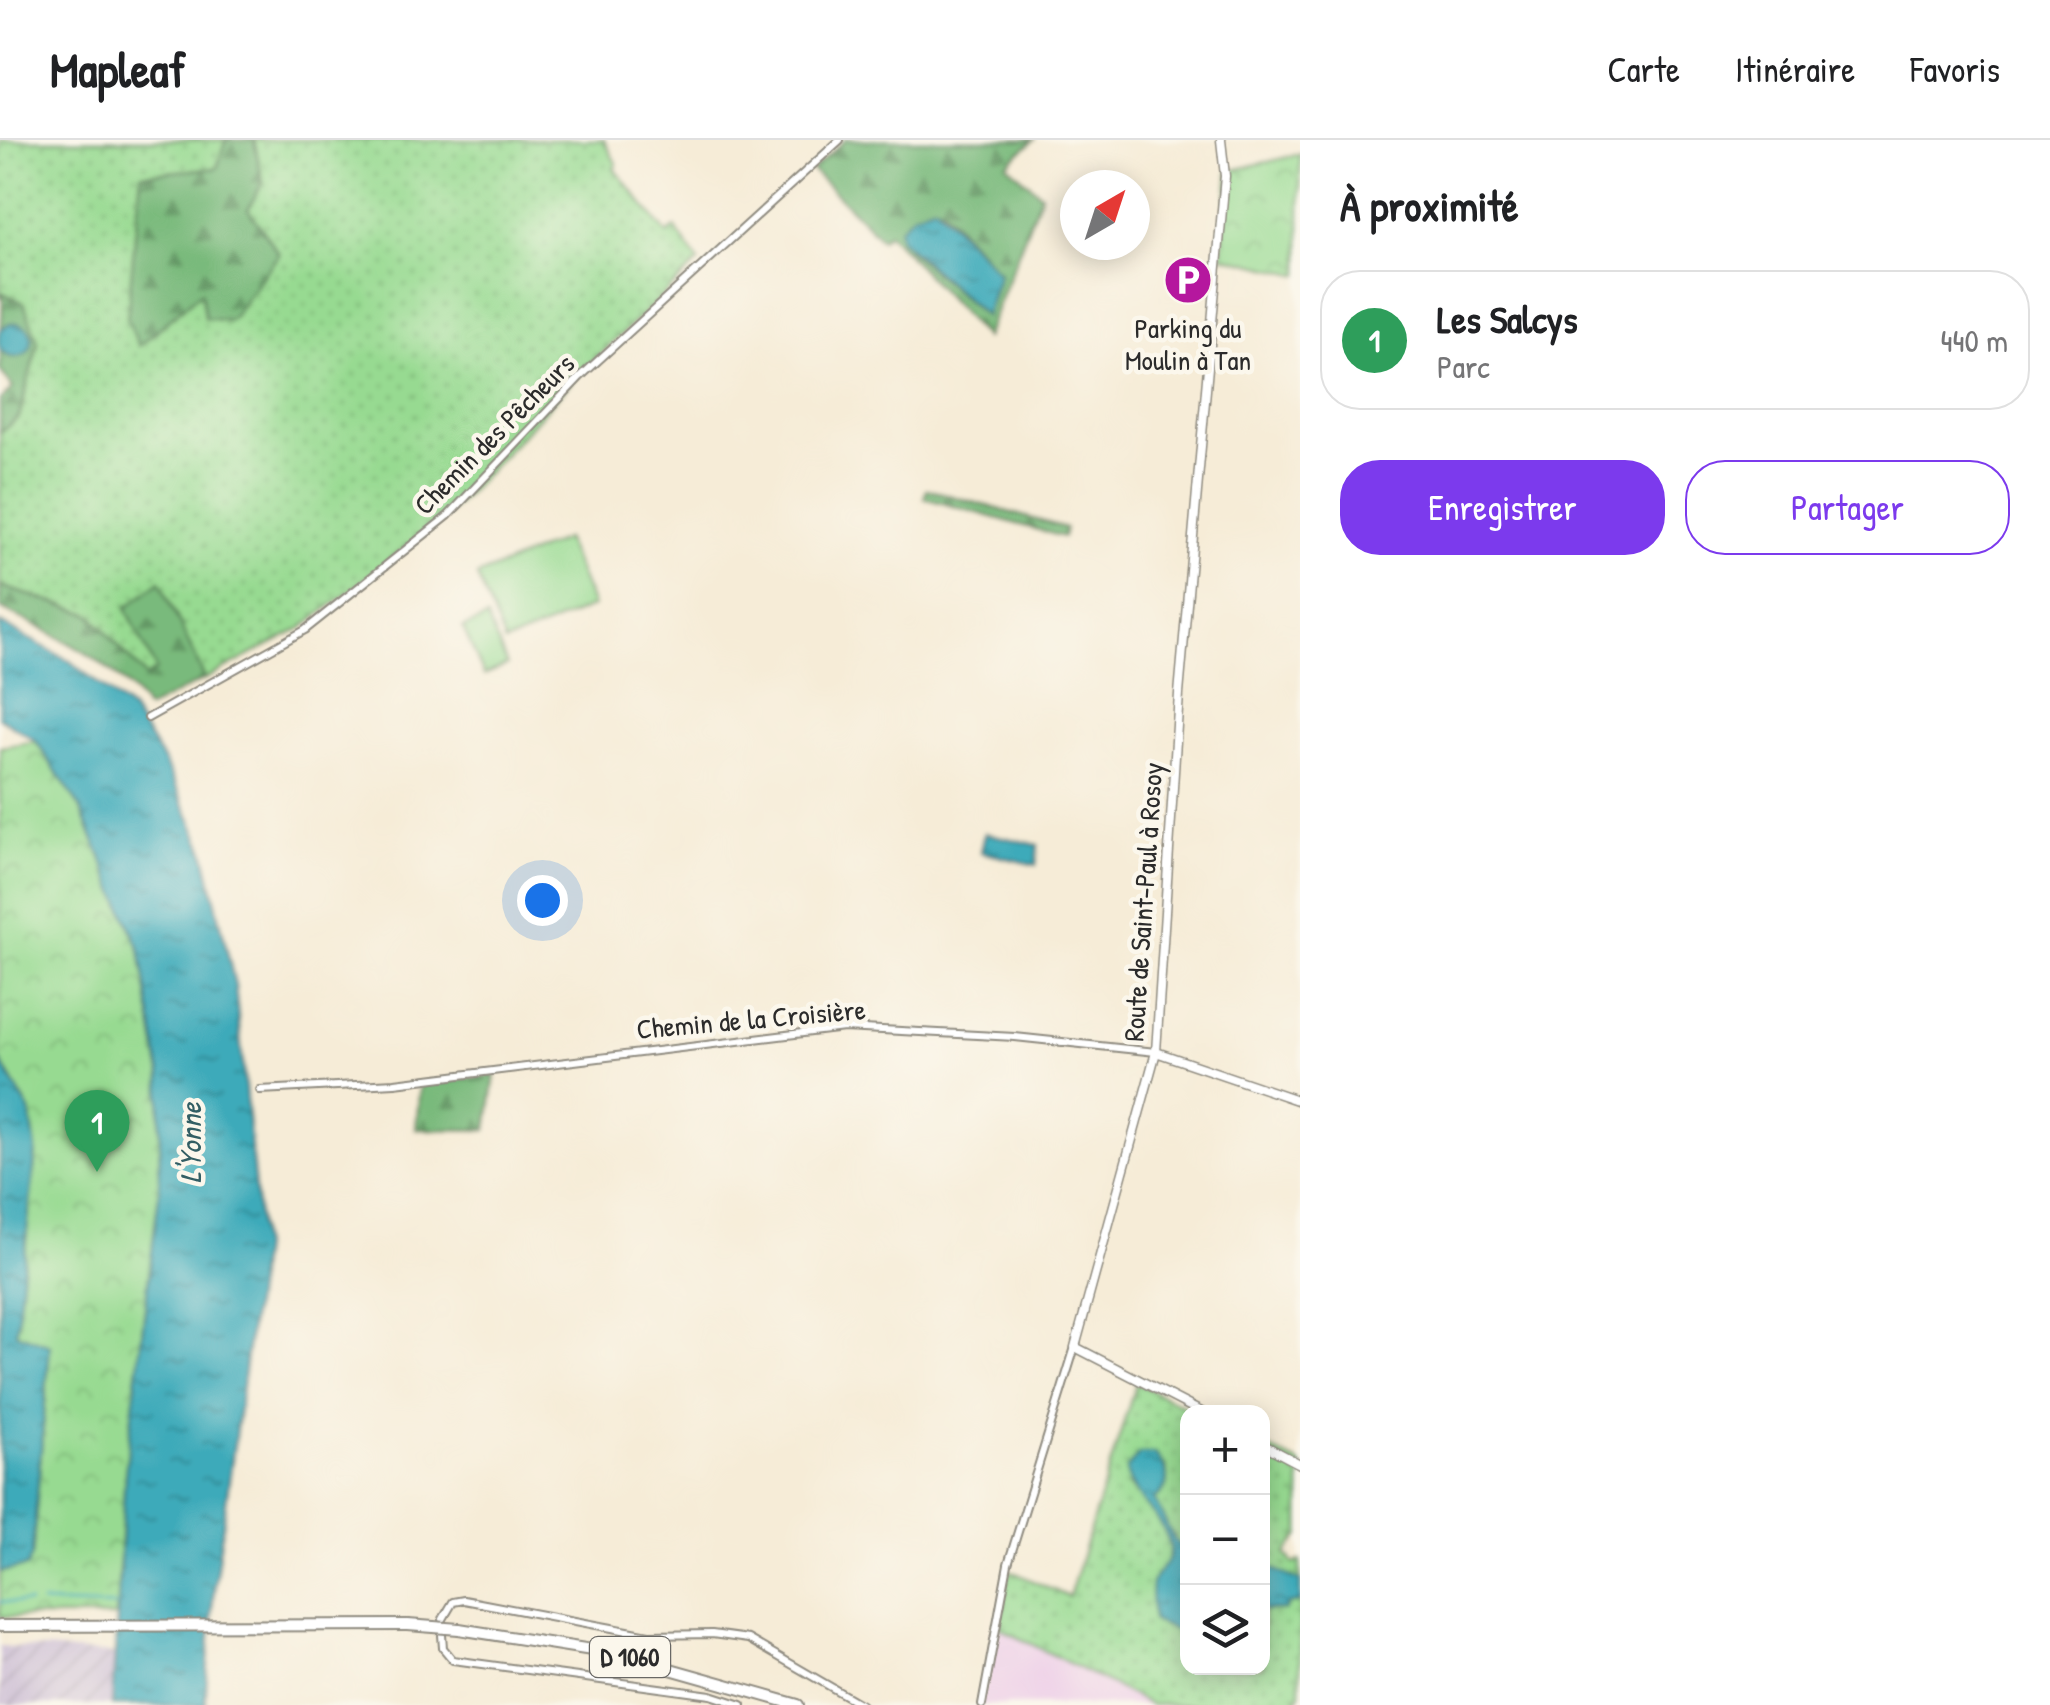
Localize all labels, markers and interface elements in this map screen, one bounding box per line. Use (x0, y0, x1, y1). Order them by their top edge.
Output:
text: Mapleaf (50, 37, 186, 102)
text: Carte (1608, 46, 1680, 93)
text: Itinéraire (1735, 46, 1855, 93)
text: Favoris (1910, 46, 2000, 93)
north arrow (1060, 170, 1150, 260)
text: À proximité (1340, 177, 1519, 234)
parking icon: Parking du Moulin à Tan (1162, 254, 1214, 306)
text: Les Salcys (1437, 293, 1578, 345)
place label: Parking du Moulin à Tan (1125, 309, 1251, 379)
text: 1 (1369, 319, 1380, 362)
text: 440 m (1941, 319, 2008, 362)
street label: Chemin des Pêcheurs (405, 345, 583, 523)
text: Parc (1437, 345, 1490, 388)
button: Enregistrer (1340, 460, 1665, 555)
button: Partager (1685, 460, 2010, 555)
street label: Route de Saint-Paul à Rosoy (1114, 761, 1172, 1043)
your location (517, 875, 568, 926)
street label: Chemin de la Croisière (635, 990, 867, 1048)
pin: 1 (64, 1090, 130, 1172)
water label: L'Yonne (170, 1102, 210, 1183)
map controls (1180, 1405, 1270, 1675)
button: + (1180, 1405, 1270, 1495)
button: − (1180, 1495, 1270, 1585)
button: layers (1180, 1585, 1270, 1675)
road number: D 1060 (590, 1637, 670, 1677)

